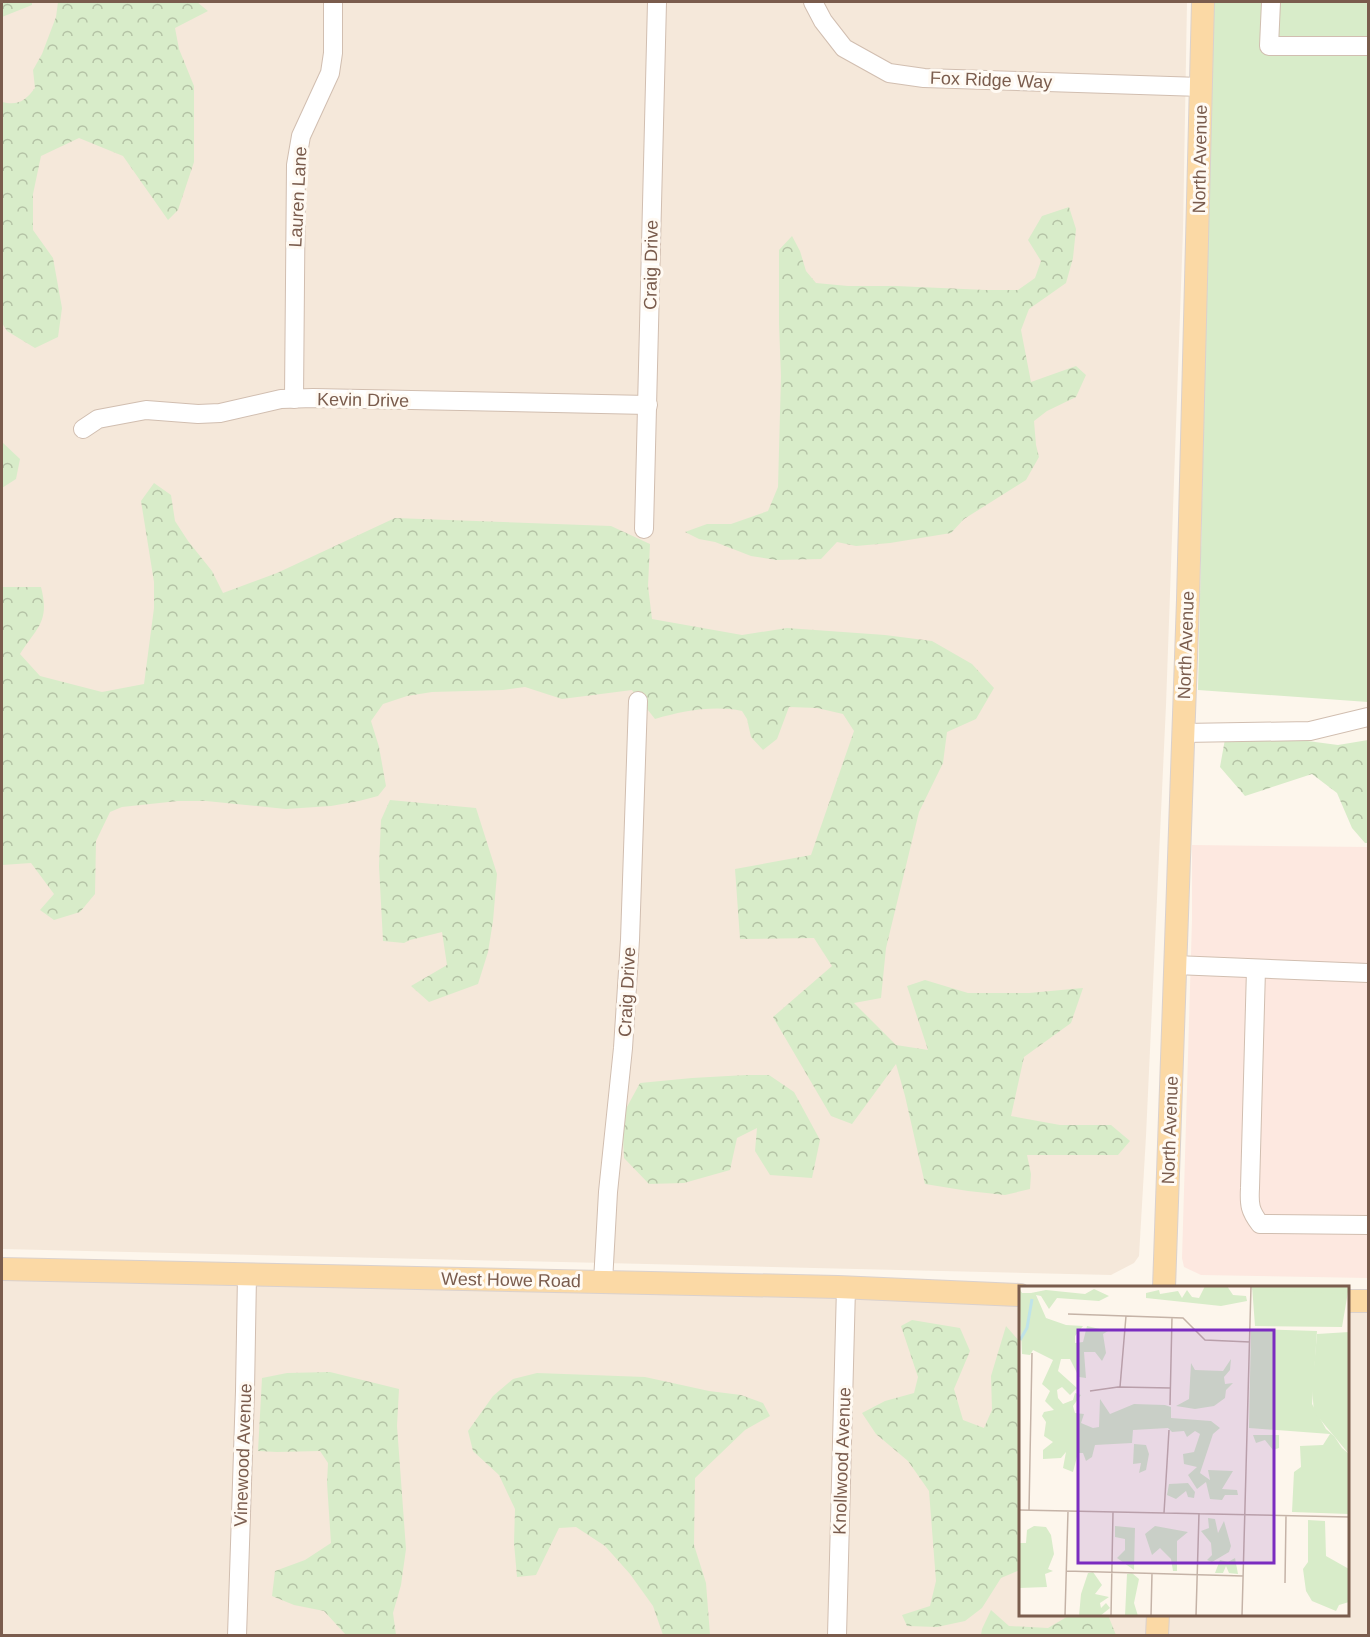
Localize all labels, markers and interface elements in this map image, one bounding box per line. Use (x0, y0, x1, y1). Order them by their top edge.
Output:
street label: Fox Ridge Way (930, 68, 1052, 92)
street label: North Avenue (1189, 104, 1211, 214)
street label: Lauren Lane (285, 146, 311, 248)
street label: Craig Drive (640, 220, 662, 310)
street label: Kevin Drive (317, 389, 409, 411)
street label: North Avenue (1174, 590, 1198, 700)
street label: Craig Drive (615, 947, 639, 1037)
street label: North Avenue (1158, 1075, 1182, 1185)
street label: West Howe Road (441, 1269, 581, 1291)
inset map (1019, 1286, 1349, 1616)
street label: Vinewood Avenue (231, 1383, 255, 1527)
street label: Knollwood Avenue (829, 1387, 855, 1535)

